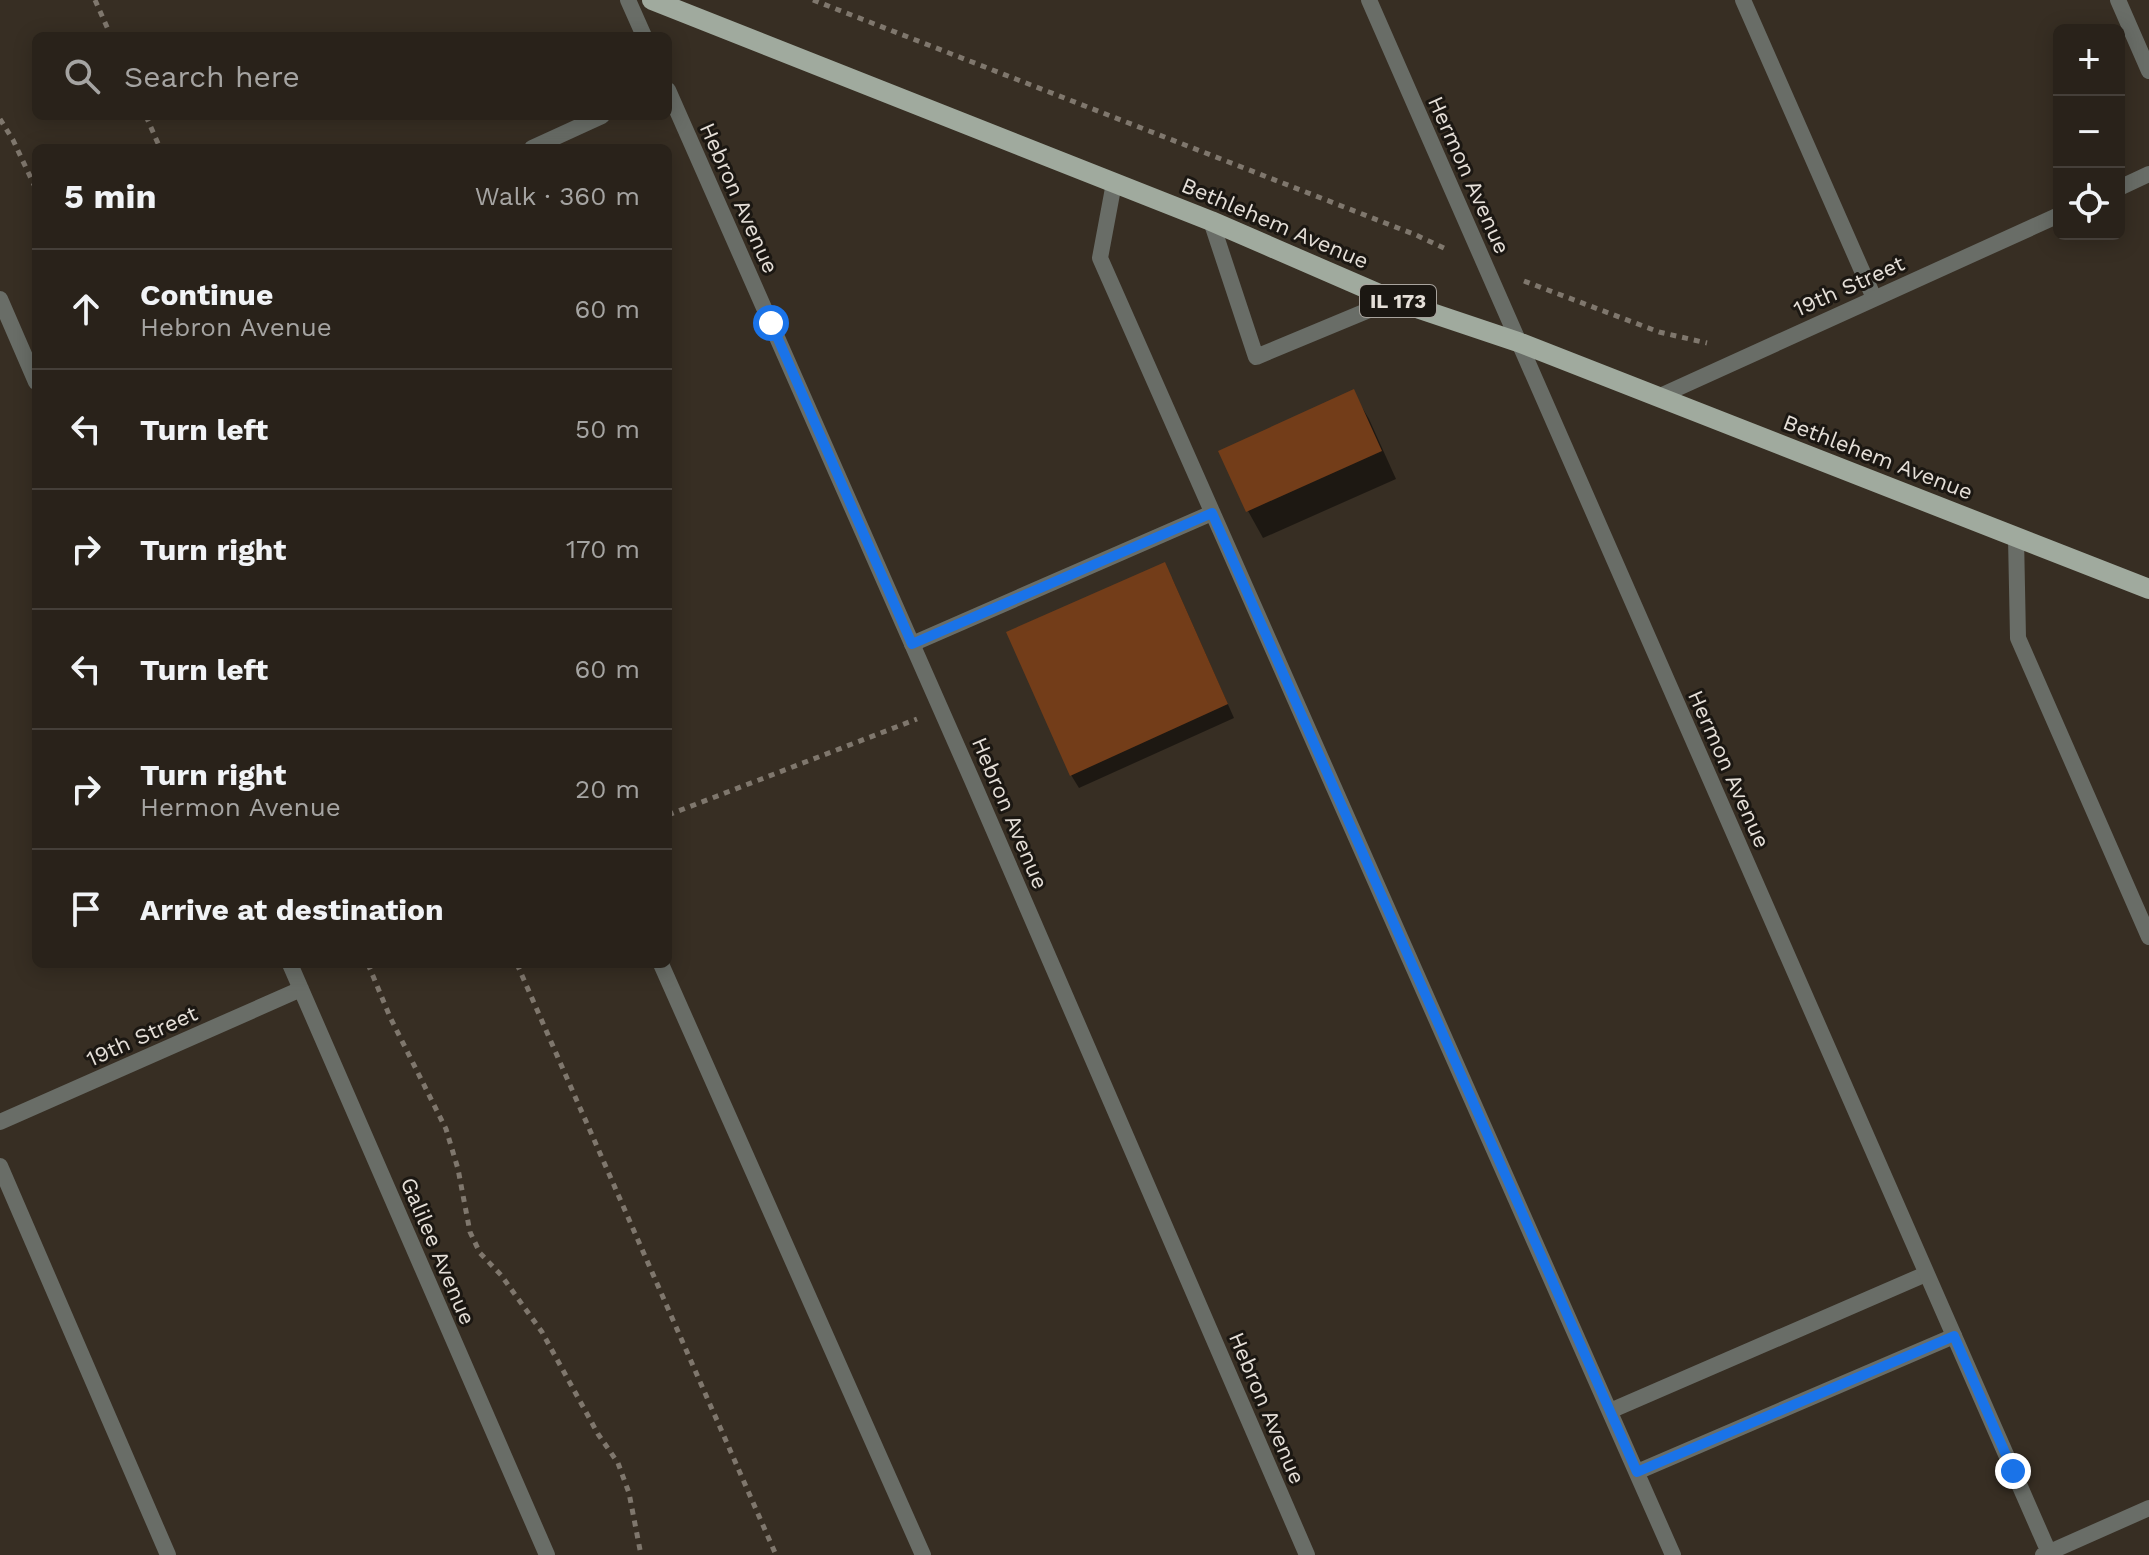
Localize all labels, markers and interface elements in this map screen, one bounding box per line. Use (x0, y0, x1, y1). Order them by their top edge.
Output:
map controls (2053, 24, 2125, 240)
button: + (2053, 24, 2125, 96)
search box (32, 32, 672, 120)
icon: search (60, 54, 104, 98)
text: Search here (124, 59, 300, 94)
street label: Hermon Avenue (1423, 92, 1515, 258)
button: − (2053, 96, 2125, 168)
street label: Hebron Avenue (695, 119, 783, 277)
button: locate (2053, 168, 2125, 240)
street label: Bethlehem Avenue (1178, 172, 1372, 274)
text: 5 min (64, 176, 157, 216)
text: Walk · 360 m (475, 181, 640, 211)
street label: 19th Street (1790, 250, 1908, 322)
text: Continue (140, 277, 273, 312)
road number: IL 173 (1360, 285, 1436, 317)
icon: ahead (64, 287, 108, 331)
text: 60 m (574, 294, 640, 324)
route start (753, 305, 789, 341)
text: Hebron Avenue (140, 312, 332, 342)
icon: left (64, 407, 108, 451)
street label: Bethlehem Avenue (1780, 409, 1976, 505)
text: Turn left (140, 412, 268, 447)
text: 50 m (575, 414, 640, 444)
icon: right (64, 527, 108, 571)
text: Turn right (140, 532, 286, 567)
text: 170 m (566, 534, 640, 564)
icon: left (64, 647, 108, 691)
text: Turn left (140, 652, 268, 687)
text: 60 m (574, 654, 640, 684)
street label: Hermon Avenue (1683, 686, 1775, 852)
street label: Hebron Avenue (967, 733, 1053, 893)
text: Turn right (140, 757, 286, 792)
icon: right (64, 767, 108, 811)
text: 20 m (575, 774, 640, 804)
text: Hermon Avenue (140, 792, 341, 822)
icon: arrive (64, 887, 108, 931)
text: Arrive at destination (140, 892, 444, 927)
street label: 19th Street (83, 1000, 201, 1072)
street label: Galilee Avenue (396, 1174, 480, 1328)
street label: Hebron Avenue (1224, 1328, 1310, 1488)
route end (1995, 1453, 2031, 1489)

